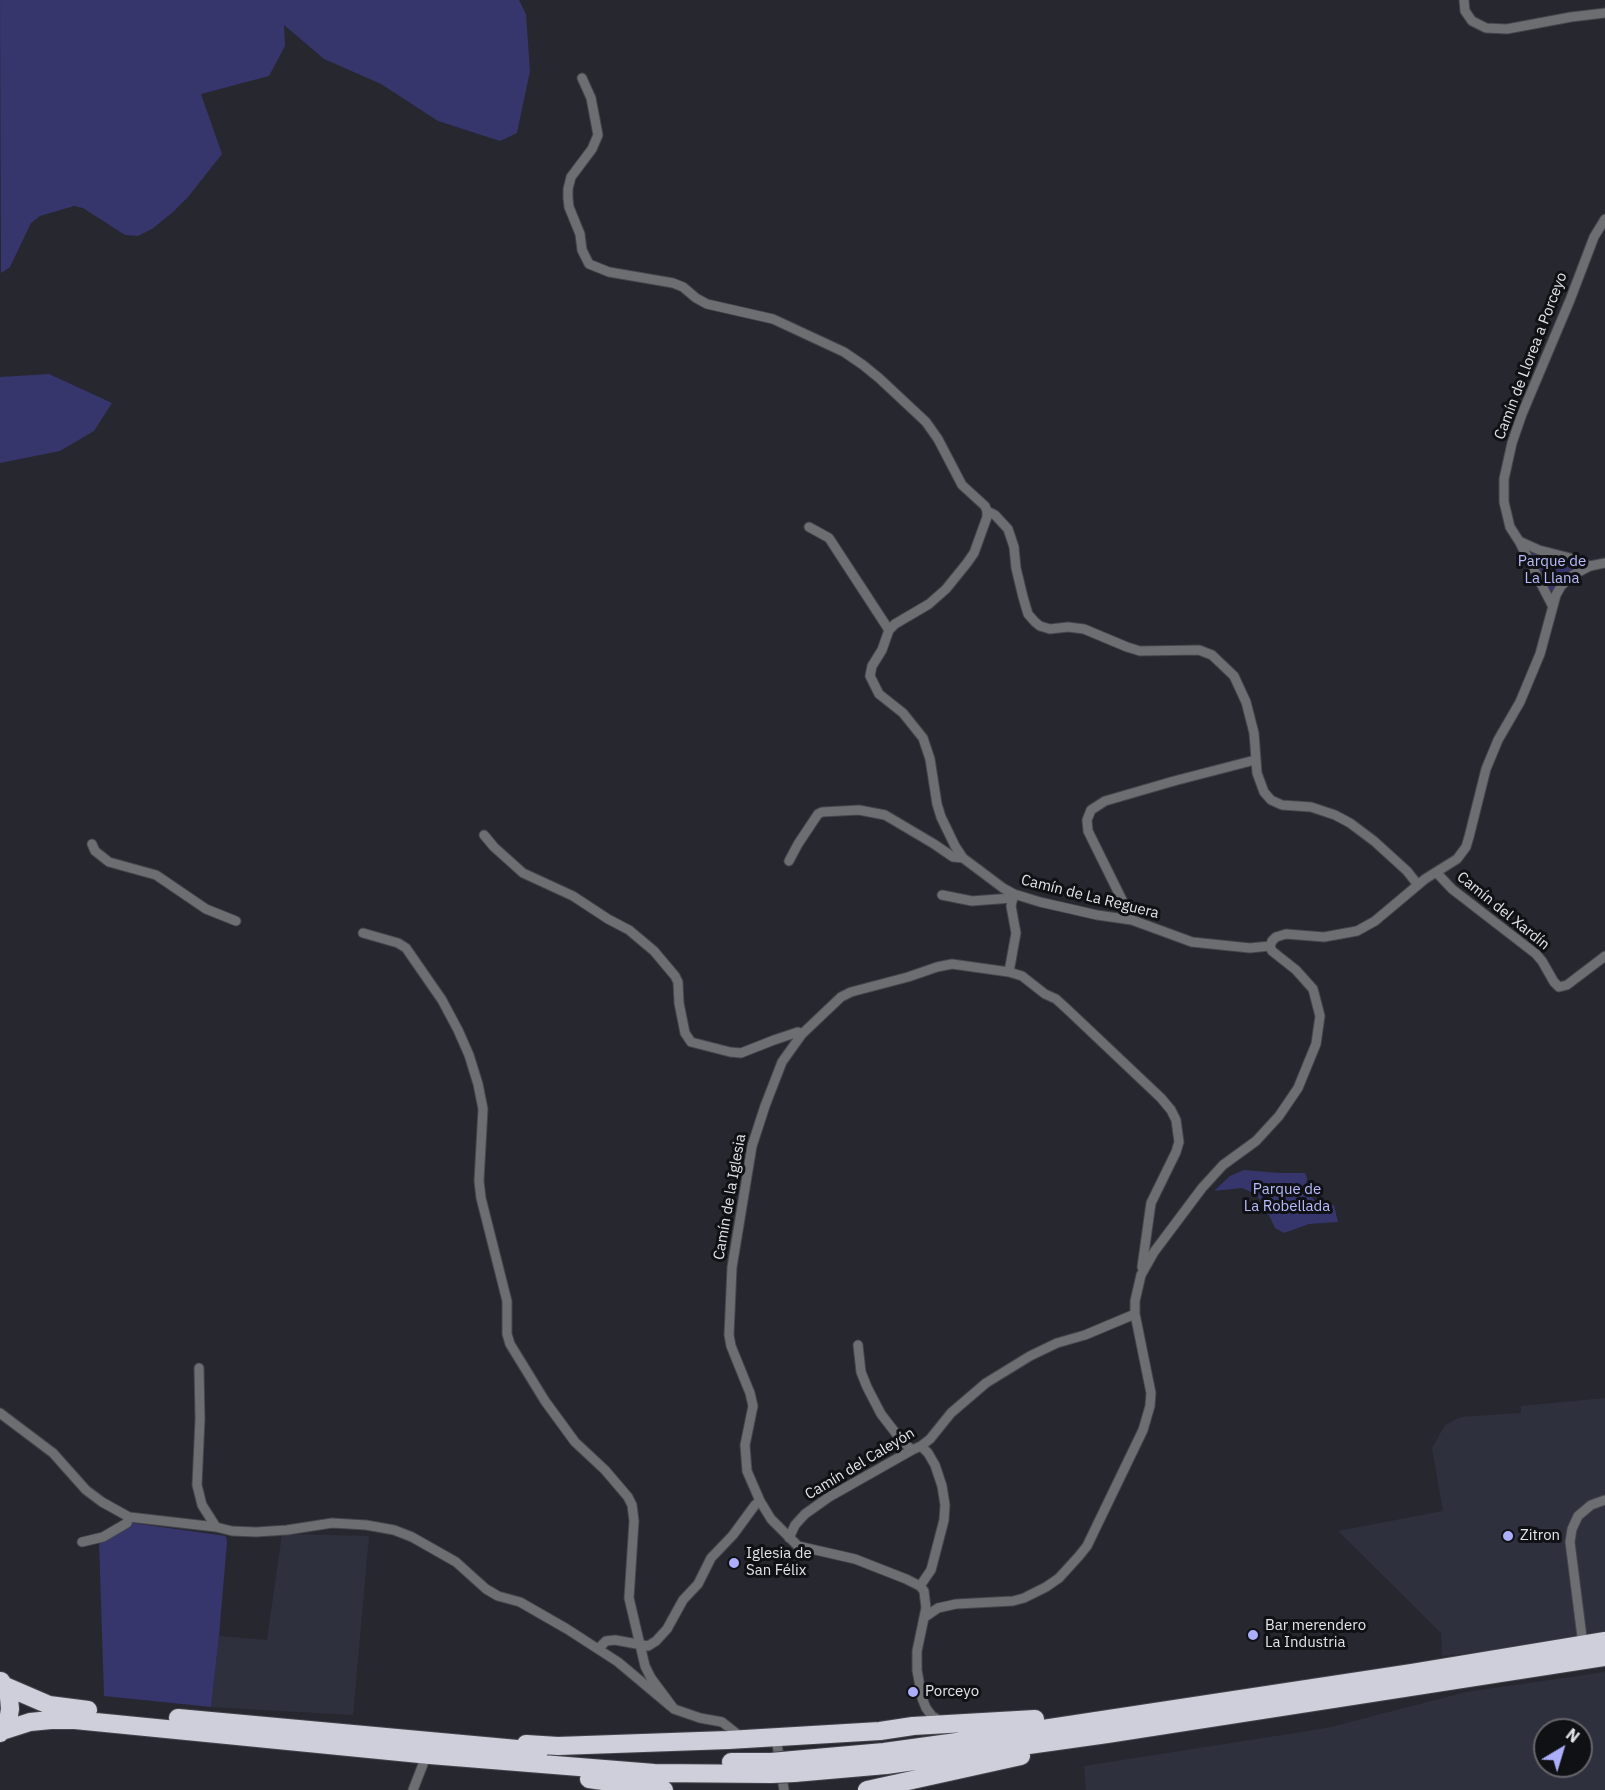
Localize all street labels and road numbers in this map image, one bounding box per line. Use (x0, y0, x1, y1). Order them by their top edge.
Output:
street label: Camín de Llorea a Porceyo (1491, 270, 1571, 442)
street label: Camín del Xardín (1453, 868, 1553, 954)
street label: Camín de La Reguera (1019, 871, 1161, 923)
street label: Camín de la Iglesia (710, 1133, 750, 1261)
street label: Camín del Caleyón (802, 1424, 918, 1504)

